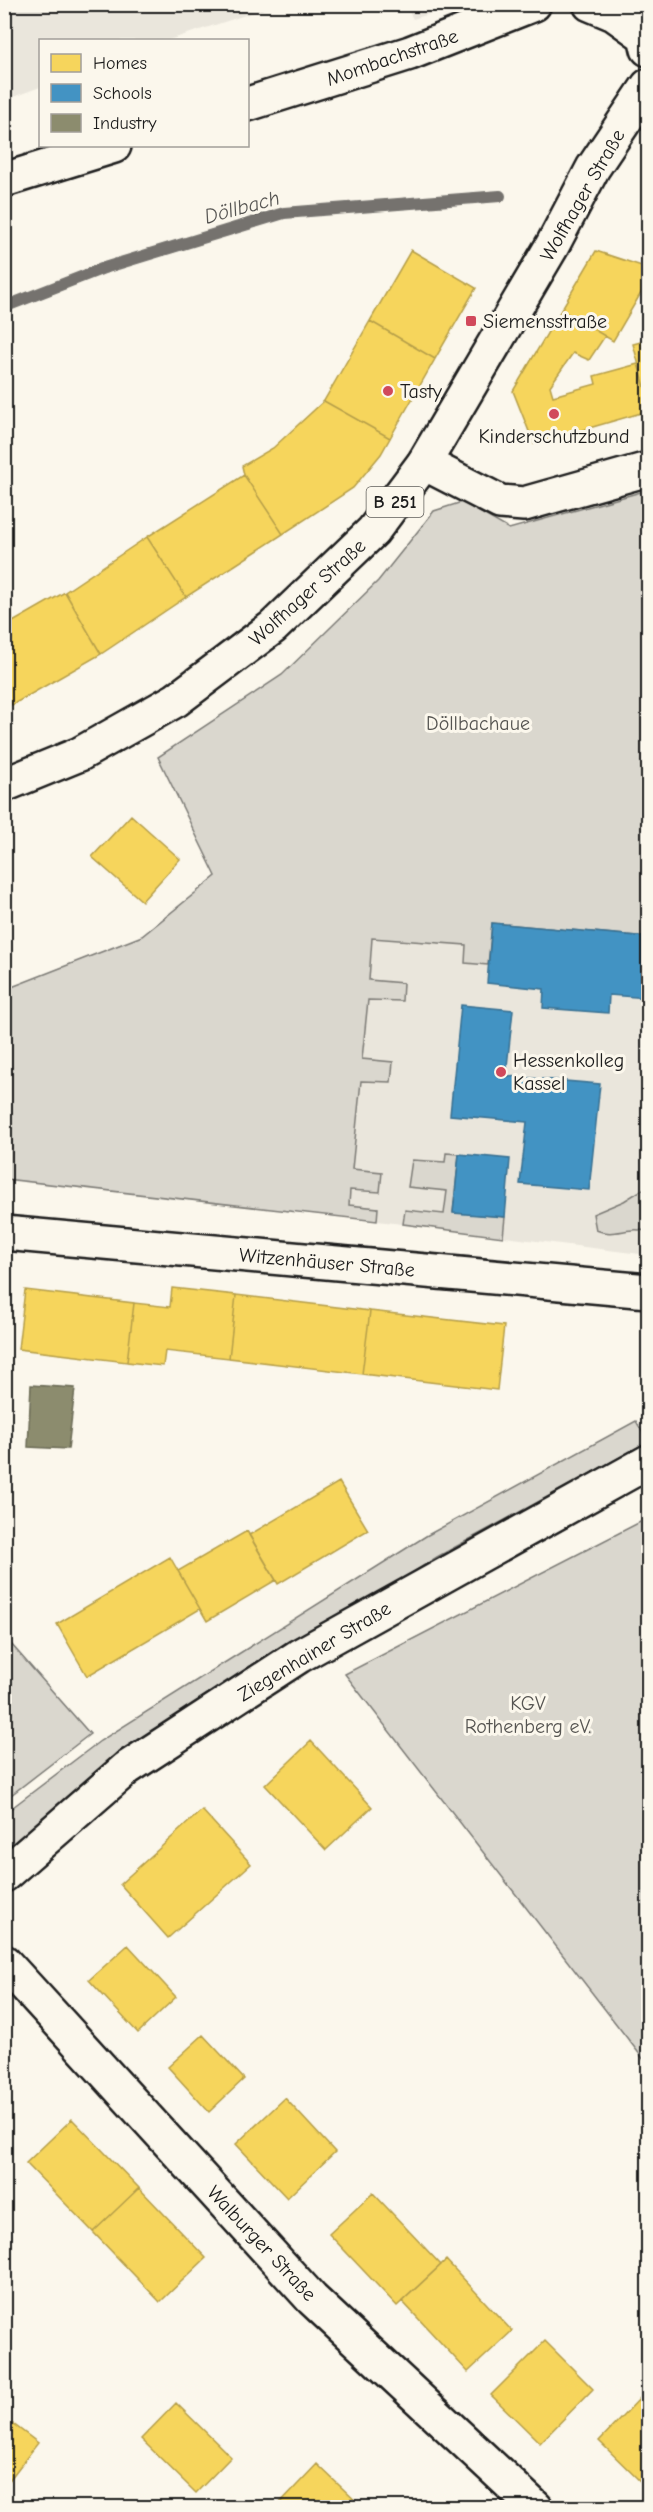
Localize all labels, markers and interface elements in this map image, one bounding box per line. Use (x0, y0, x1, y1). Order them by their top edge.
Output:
street label: Mombachstraße (323, 24, 461, 91)
legend (39, 39, 249, 147)
text: Homes (93, 53, 147, 74)
text: Schools (93, 83, 152, 104)
text: Industry (93, 113, 158, 134)
street label: Wolfhager Straße (535, 125, 630, 265)
water label: Döllbach (202, 185, 282, 229)
place label: Siemensstraße (483, 310, 607, 333)
marker: Siemensstraße (464, 314, 478, 328)
place label: Tasty (400, 380, 442, 403)
marker: Tasty (381, 384, 395, 398)
marker: Kinderschutzbund (547, 407, 561, 421)
place label: Kinderschutzbund (478, 425, 630, 448)
road number: B 251 (366, 487, 424, 517)
street label: Wolfhager Straße (244, 534, 370, 651)
park label: Döllbachaue (426, 712, 530, 735)
place label: Hessenkolleg Kassel (513, 1049, 624, 1095)
marker: Hessenkolleg Kassel (494, 1065, 508, 1079)
street label: Witzenhäuser Straße (238, 1243, 416, 1282)
street label: Ziegenhainer Straße (234, 1597, 395, 1706)
park label: KGV Rothenberg eV. (465, 1692, 591, 1738)
street label: Walburger Straße (202, 2181, 321, 2306)

